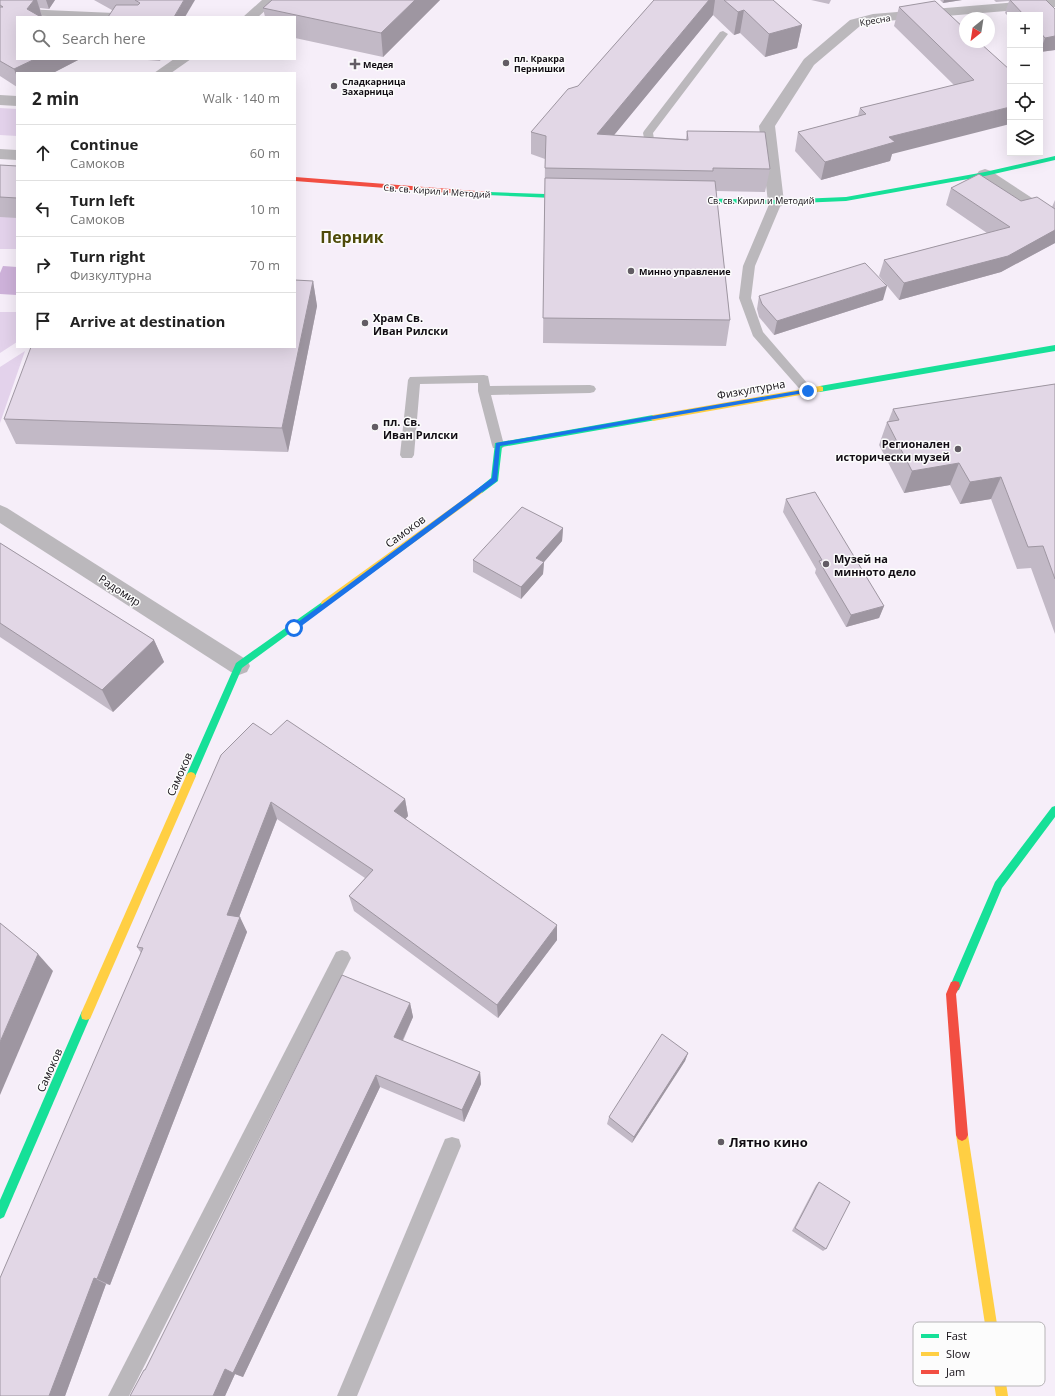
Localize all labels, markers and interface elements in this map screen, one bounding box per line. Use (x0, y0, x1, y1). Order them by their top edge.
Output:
street label: Кресна (859, 11, 891, 29)
north arrow (959, 12, 995, 48)
map controls (1007, 12, 1043, 156)
button: + (1007, 12, 1043, 48)
search box (16, 16, 296, 60)
icon: search (30, 27, 52, 49)
text: Search here (62, 28, 146, 48)
button: − (1007, 48, 1043, 84)
place label: пл. Кракра Пернишки (514, 52, 565, 75)
place label: Медея (363, 58, 393, 71)
marker: пл. Кракра Пернишки (501, 58, 511, 68)
marker: Медея (350, 59, 360, 69)
place label: Сладкарница Захарница (342, 75, 406, 98)
marker: Сладкарница Захарница (329, 81, 339, 91)
button: locate (1007, 84, 1043, 120)
text: 2 min (32, 87, 79, 110)
text: Walk · 140 m (203, 89, 280, 107)
button: layers (1007, 120, 1043, 156)
text: Continue (70, 134, 138, 154)
icon: ahead (32, 142, 54, 164)
text: 60 m (250, 144, 280, 162)
text: Самоков (70, 154, 125, 172)
street label: Св. св. Кирил и Методий (383, 181, 491, 201)
text: Turn left (70, 190, 135, 210)
street label: Св. св. Кирил и Методий (707, 194, 815, 207)
icon: left (32, 198, 54, 220)
text: 10 m (250, 200, 280, 218)
text: Самоков (70, 210, 125, 228)
district label: Перник (320, 226, 384, 248)
text: Turn right (70, 246, 145, 266)
icon: right (32, 254, 54, 276)
text: 70 m (250, 256, 280, 274)
place label: Минно управление (639, 265, 730, 278)
text: Физкултурна (70, 266, 152, 284)
marker: Минно управление (626, 266, 636, 276)
icon: arrive (32, 310, 54, 332)
place label: Храм Св. Иван Рилски (373, 310, 448, 338)
text: Arrive at destination (70, 311, 225, 331)
marker: Храм Св. Иван Рилски (360, 318, 370, 328)
street label: Физкултурна (716, 376, 786, 402)
route end (799, 382, 817, 400)
place label: пл. Св. Иван Рилски (383, 414, 458, 442)
marker: пл. Св. Иван Рилски (370, 422, 380, 432)
place label: Регионален исторически музей (836, 436, 950, 464)
marker: Регионален исторически музей (953, 444, 963, 454)
street label: Самоков (382, 511, 428, 551)
place label: Музей на минното дело (834, 551, 916, 579)
marker: Музей на минното дело (821, 559, 831, 569)
street label: Радомир (96, 571, 144, 609)
route start (285, 619, 303, 637)
street label: Самоков (163, 750, 195, 798)
street label: Самоков (33, 1046, 65, 1094)
place label: Лятно кино (729, 1133, 808, 1151)
marker: Лятно кино (716, 1137, 726, 1147)
legend (913, 1322, 1045, 1386)
text: Fast (946, 1328, 967, 1343)
text: Slow (946, 1346, 970, 1361)
text: Jam (945, 1364, 965, 1379)

